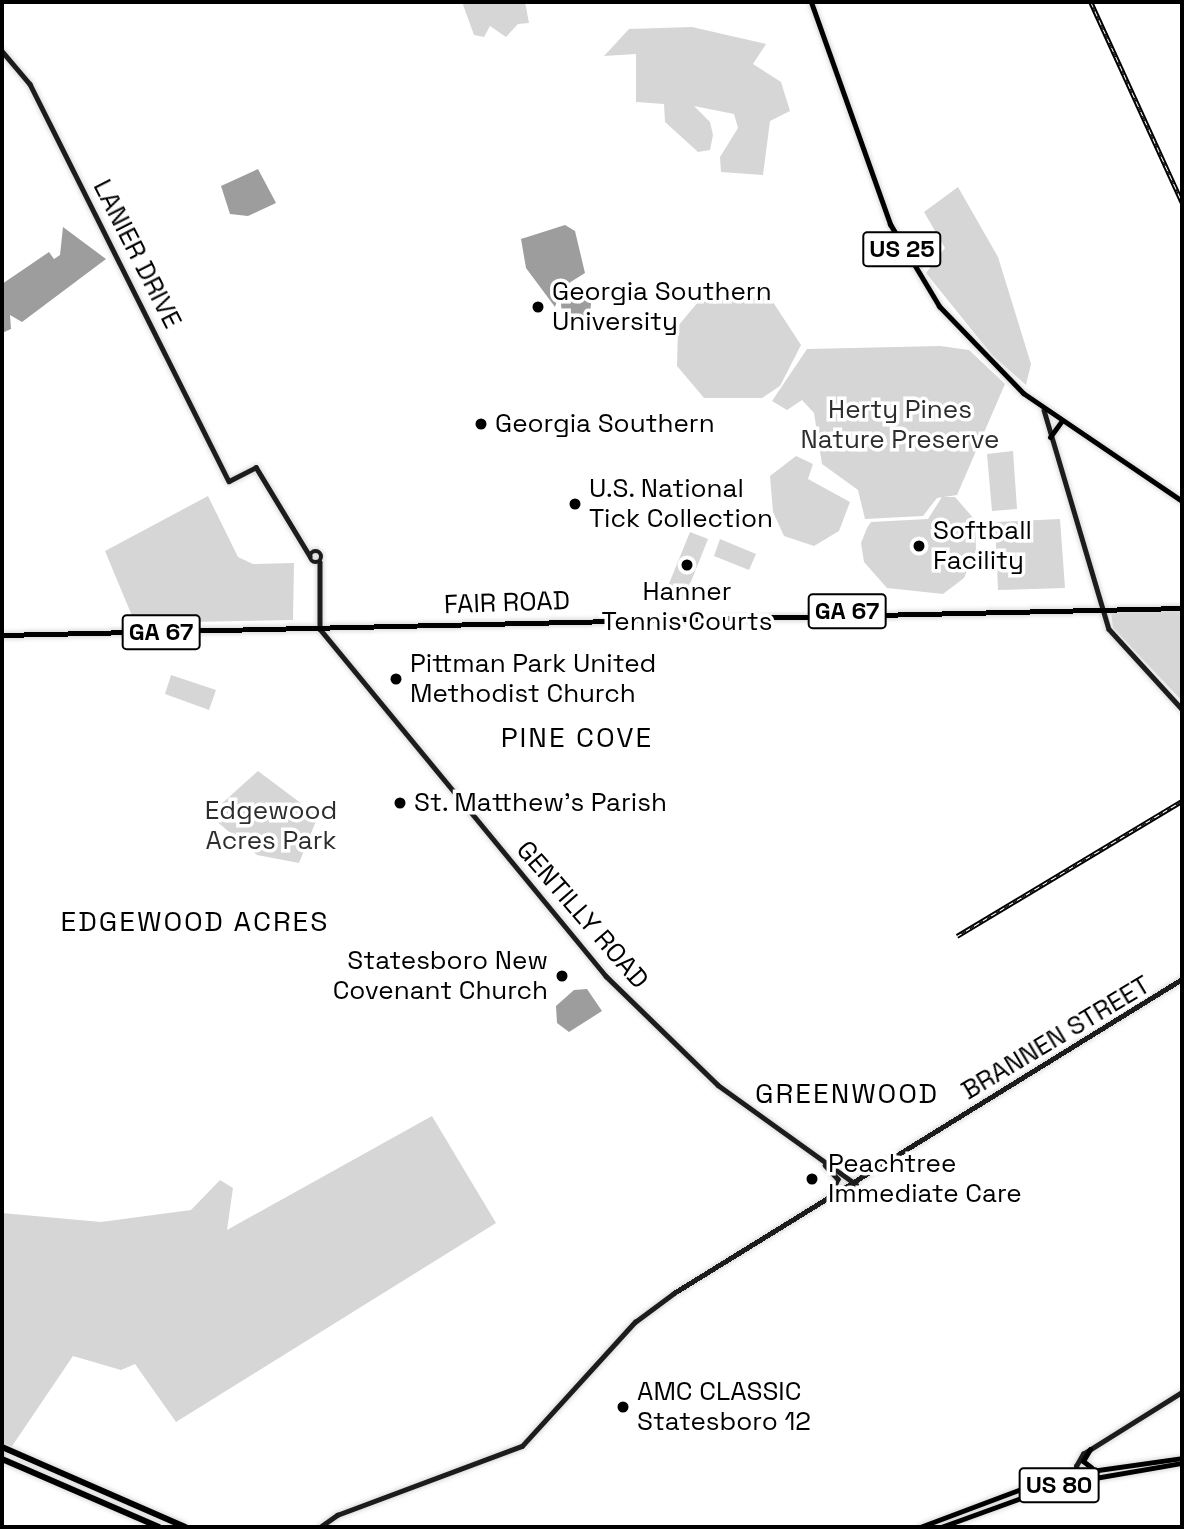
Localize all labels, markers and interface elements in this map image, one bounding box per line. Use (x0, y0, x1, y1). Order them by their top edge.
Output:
street label: LANIER DRIVE (86, 174, 188, 334)
road number: US 25 (862, 228, 942, 270)
place label: Georgia Southern University (552, 276, 772, 338)
marker: Georgia Southern University (530, 299, 546, 315)
park label: Herty Pines Nature Preserve (801, 394, 999, 456)
place label: Georgia Southern (495, 408, 715, 440)
marker: Georgia Southern (473, 416, 489, 432)
place label: U.S. National Tick Collection (589, 473, 773, 534)
marker: U.S. National Tick Collection (567, 496, 583, 512)
place label: Softball Facility (933, 515, 1032, 576)
marker: Softball Facility (911, 538, 927, 554)
marker: Hanner Tennis Courts (679, 557, 695, 573)
place label: Hanner Tennis Courts (602, 576, 772, 638)
street label: FAIR ROAD (444, 585, 570, 621)
road number: GA 67 (807, 590, 887, 632)
road number: GA 67 (121, 612, 201, 652)
place label: Pittman Park United Methodist Church (410, 648, 656, 710)
marker: Pittman Park United Methodist Church (388, 671, 404, 687)
district label: PINE COVE (502, 720, 652, 754)
place label: St. Matthew's Parish (414, 787, 668, 819)
park label: Edgewood Acres Park (205, 795, 337, 856)
marker: St. Matthew's Parish (392, 795, 408, 811)
street label: GENTILLY ROAD (509, 835, 655, 995)
district label: EDGEWOOD ACRES (62, 904, 328, 938)
place label: Statesboro New Covenant Church (333, 945, 548, 1006)
marker: Statesboro New Covenant Church (554, 968, 570, 984)
street label: BRANNEN STREET (956, 969, 1156, 1107)
district label: GREENWOOD (756, 1076, 938, 1110)
place label: Peachtree Immediate Care (828, 1148, 1022, 1210)
marker: Peachtree Immediate Care (802, 1169, 822, 1189)
place label: AMC CLASSIC Statesboro 12 (637, 1376, 811, 1438)
marker: AMC CLASSIC Statesboro 12 (615, 1399, 631, 1415)
road number: US 80 (1017, 1464, 1101, 1506)

